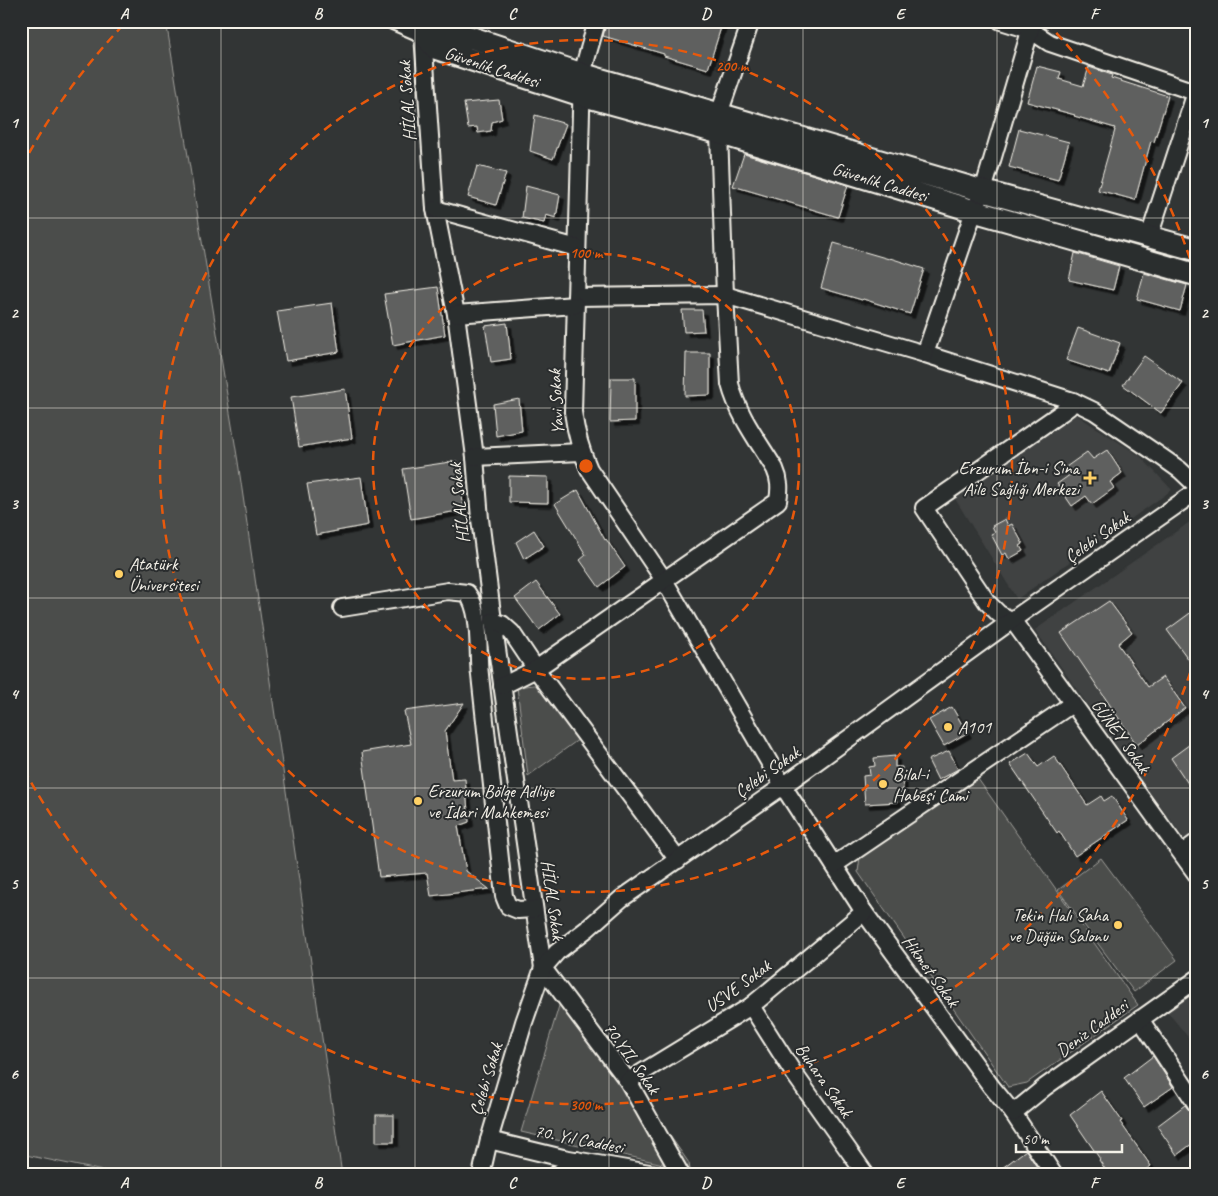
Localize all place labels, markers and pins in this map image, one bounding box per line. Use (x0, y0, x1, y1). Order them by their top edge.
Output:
centre of rings (577, 457, 595, 475)
place label: Erzurum İbn-i Sina Aile Sağlığı Merkezi (959, 457, 1082, 500)
marker: Erzurum İbn-i Sina Aile Sağlığı Merkezi (1083, 471, 1097, 485)
place label: Atatürk Üniversitesi (129, 553, 201, 596)
marker: Atatürk Üniversitesi (113, 568, 125, 580)
place label: A101 (958, 716, 992, 738)
marker: A101 (942, 721, 954, 733)
place label: Bilal-i Habeşi Cami (893, 763, 970, 806)
marker: Bilal-i Habeşi Cami (877, 778, 889, 790)
place label: Erzurum Bölge Adliye ve İdari Mahkemesi (428, 780, 555, 823)
marker: Erzurum Bölge Adliye ve İdari Mahkemesi (412, 795, 424, 807)
place label: Tekin Halı Saha ve Düğün Salonu (1009, 904, 1110, 947)
marker: Tekin Halı Saha ve Düğün Salonu (1112, 919, 1124, 931)

